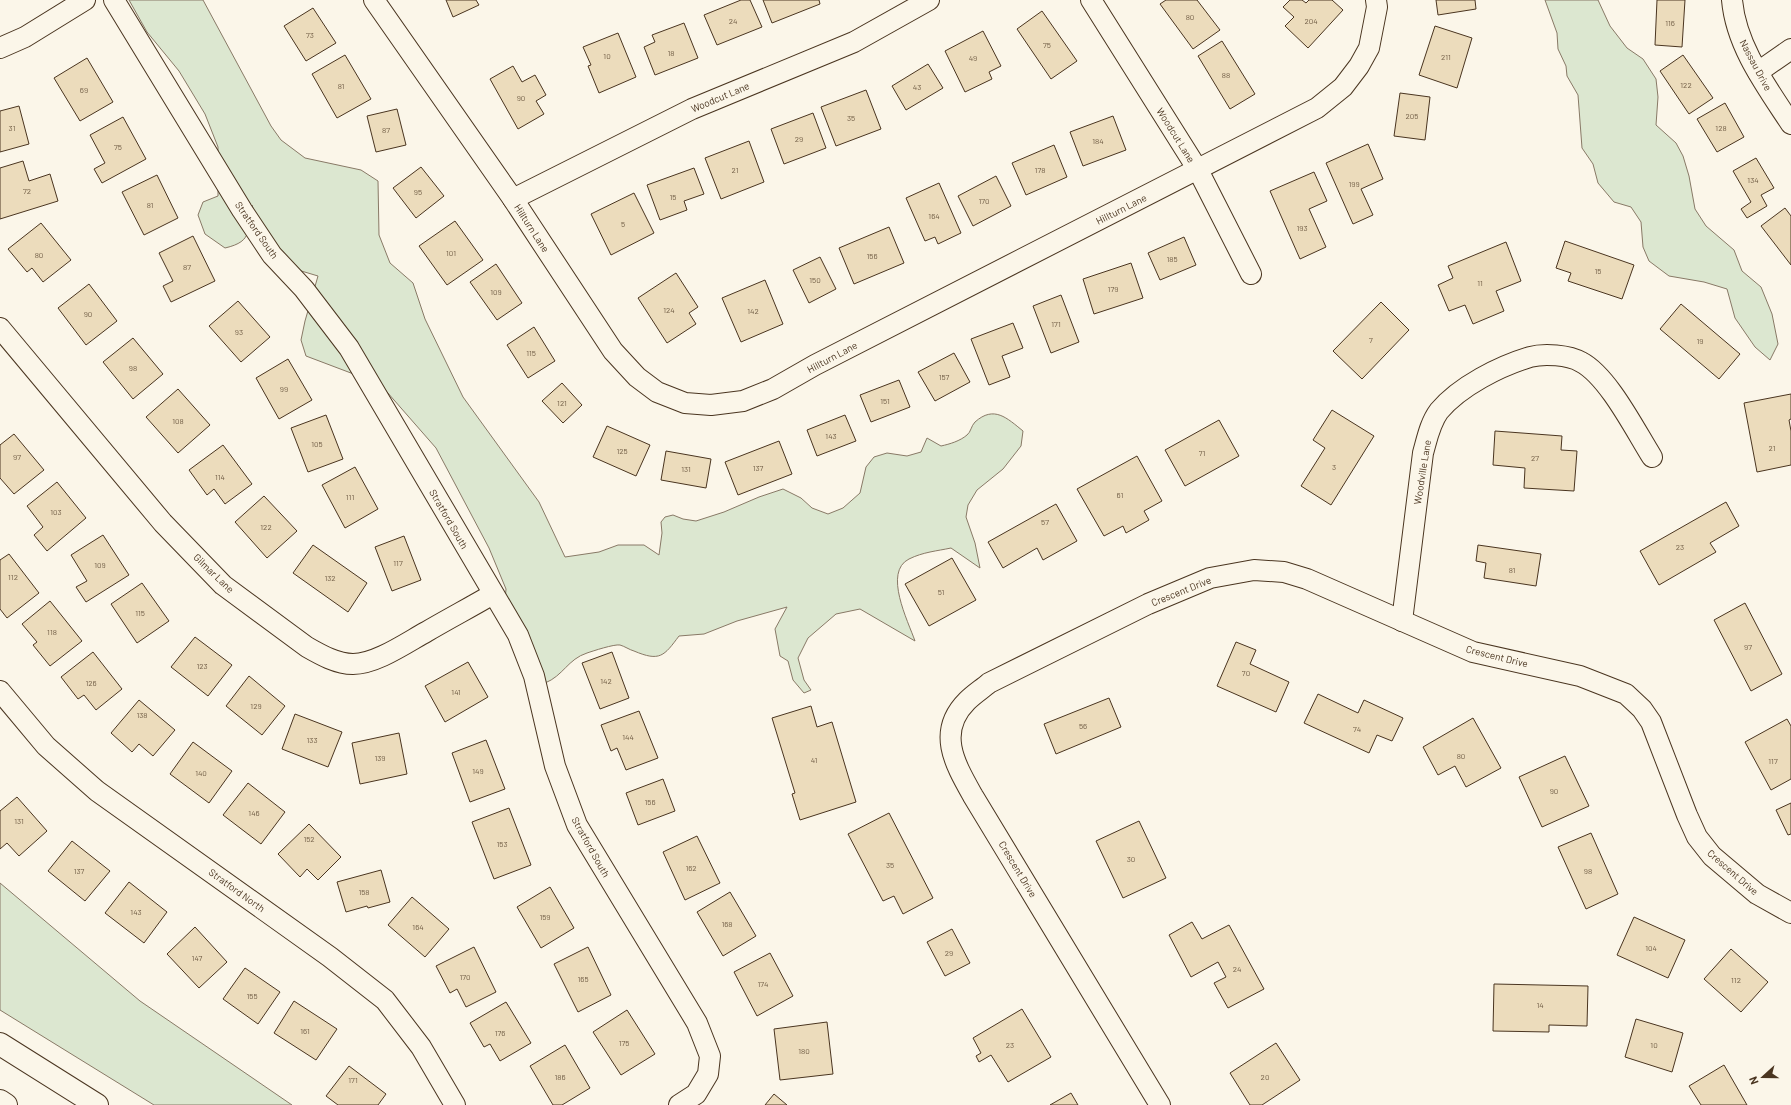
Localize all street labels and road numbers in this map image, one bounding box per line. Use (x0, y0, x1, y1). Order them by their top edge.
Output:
street label: Nassau Drive (1738, 37, 1774, 93)
street label: Woodcut Lane (689, 79, 751, 115)
street label: Woodcut Lane (1154, 105, 1198, 165)
street label: Hillturn Lane (1094, 191, 1148, 227)
street label: Stratford South (233, 199, 281, 261)
street label: Hillturn Lane (512, 202, 552, 254)
street label: Hillturn Lane (805, 339, 859, 375)
street label: Woodville Lane (1411, 439, 1433, 505)
street label: Stratford South (427, 487, 471, 551)
street label: Gilmar Lane (191, 551, 237, 595)
street label: Crescent Drive (1149, 574, 1213, 608)
street label: Crescent Drive (1465, 642, 1529, 670)
street label: Stratford South (569, 815, 613, 879)
street label: Crescent Drive (996, 839, 1040, 899)
street label: Crescent Drive (1705, 847, 1761, 897)
street label: Stratford North (207, 866, 267, 914)

